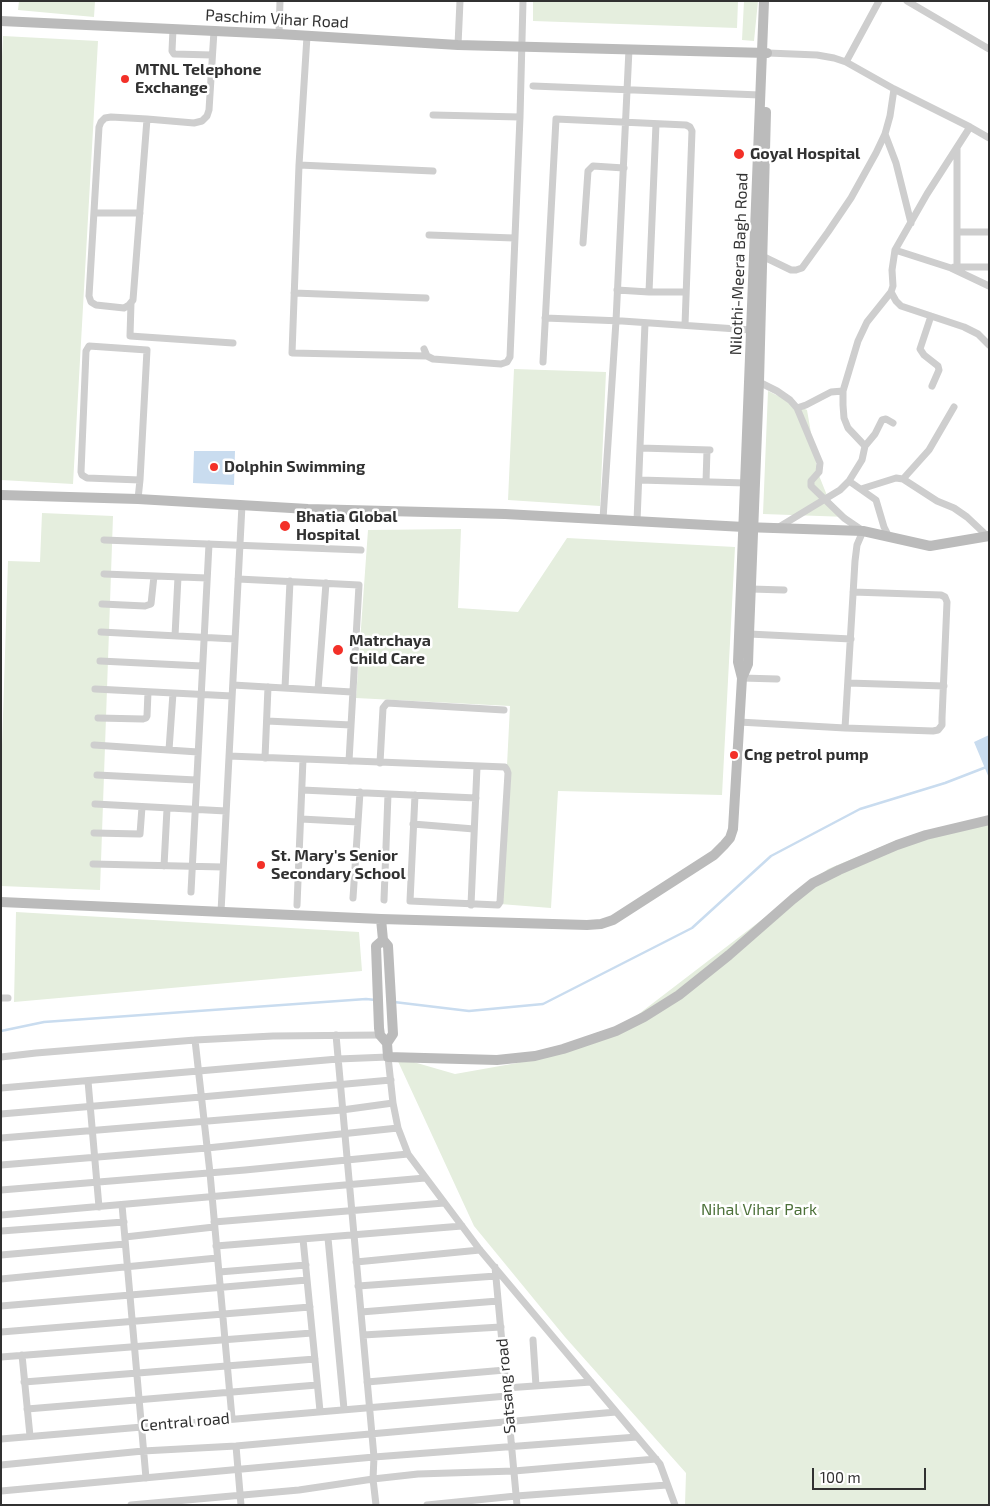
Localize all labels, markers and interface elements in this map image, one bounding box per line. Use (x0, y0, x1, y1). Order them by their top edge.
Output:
street label: Paschim Vihar Road (205, 6, 349, 32)
place label: MTNL Telephone Exchange (135, 60, 261, 98)
marker: MTNL Telephone Exchange (119, 73, 131, 85)
place label: Goyal Hospital (750, 144, 860, 164)
marker: Goyal Hospital (732, 147, 746, 161)
street label: Nilothi-Meera Bagh Road (726, 172, 752, 356)
place label: Dolphin Swimming (224, 457, 365, 477)
marker: Dolphin Swimming (208, 461, 220, 473)
place label: Bhatia Global Hospital (296, 507, 397, 545)
marker: Bhatia Global Hospital (278, 519, 292, 533)
place label: Matrchaya Child Care (349, 631, 431, 669)
marker: Matrchaya Child Care (331, 643, 345, 657)
place label: Cng petrol pump (744, 745, 869, 765)
marker: Cng petrol pump (728, 749, 740, 761)
place label: St. Mary's Senior Secondary School (271, 846, 406, 884)
marker: St. Mary's Senior Secondary School (255, 859, 267, 871)
park label: Nihal Vihar Park (701, 1200, 817, 1220)
street label: Satsang road (492, 1337, 520, 1435)
street label: Central road (139, 1409, 231, 1435)
scale bar (815, 1458, 929, 1490)
text: 100 m (820, 1468, 861, 1486)

